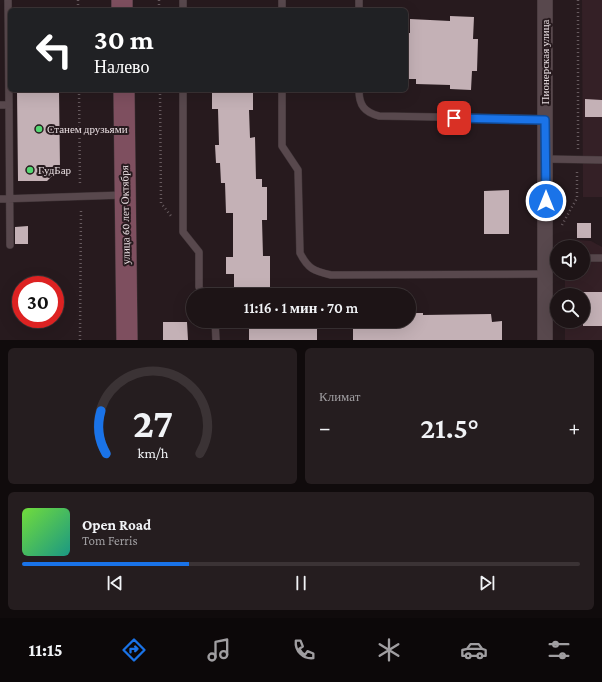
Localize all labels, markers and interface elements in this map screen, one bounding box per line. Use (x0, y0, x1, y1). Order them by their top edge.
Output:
street label: Пионерская улица (539, 19, 551, 104)
icon: left (28, 24, 80, 76)
text: 30 m (94, 24, 154, 55)
text: Налево (94, 57, 150, 77)
pin (437, 101, 471, 135)
icon: arrive (443, 107, 465, 129)
place label: Станем друзьями (47, 123, 128, 135)
marker: Станем друзьями (34, 124, 44, 134)
place label: ГудБар (38, 164, 72, 176)
marker: ГудБар (25, 165, 35, 175)
street label: улица 60 лет Октября (118, 165, 132, 265)
position arrow (525, 180, 567, 222)
map controls (550, 240, 590, 328)
button: sound (550, 240, 590, 280)
speed limit sign: 30 (12, 276, 64, 328)
button: search (550, 288, 590, 328)
text: 11:16 · 1 мин · 70 m (244, 300, 358, 316)
text: Климат (319, 389, 360, 404)
text: 27 (132, 400, 173, 446)
text: 21.5° (420, 411, 479, 444)
text: − (319, 415, 331, 440)
text: + (568, 415, 580, 440)
text: km/h (137, 445, 168, 461)
text: Open Road (82, 517, 151, 533)
text: Tom Ferris (82, 533, 137, 548)
icon: previous (104, 572, 126, 594)
icon: pause (290, 572, 312, 594)
icon: next (476, 572, 498, 594)
icon: directions (120, 636, 148, 664)
icon: music (205, 636, 233, 664)
icon: phone (290, 636, 318, 664)
icon: climate (375, 636, 403, 664)
icon: car (460, 636, 488, 664)
icon: filters (545, 636, 573, 664)
text: 11:15 (29, 640, 63, 660)

